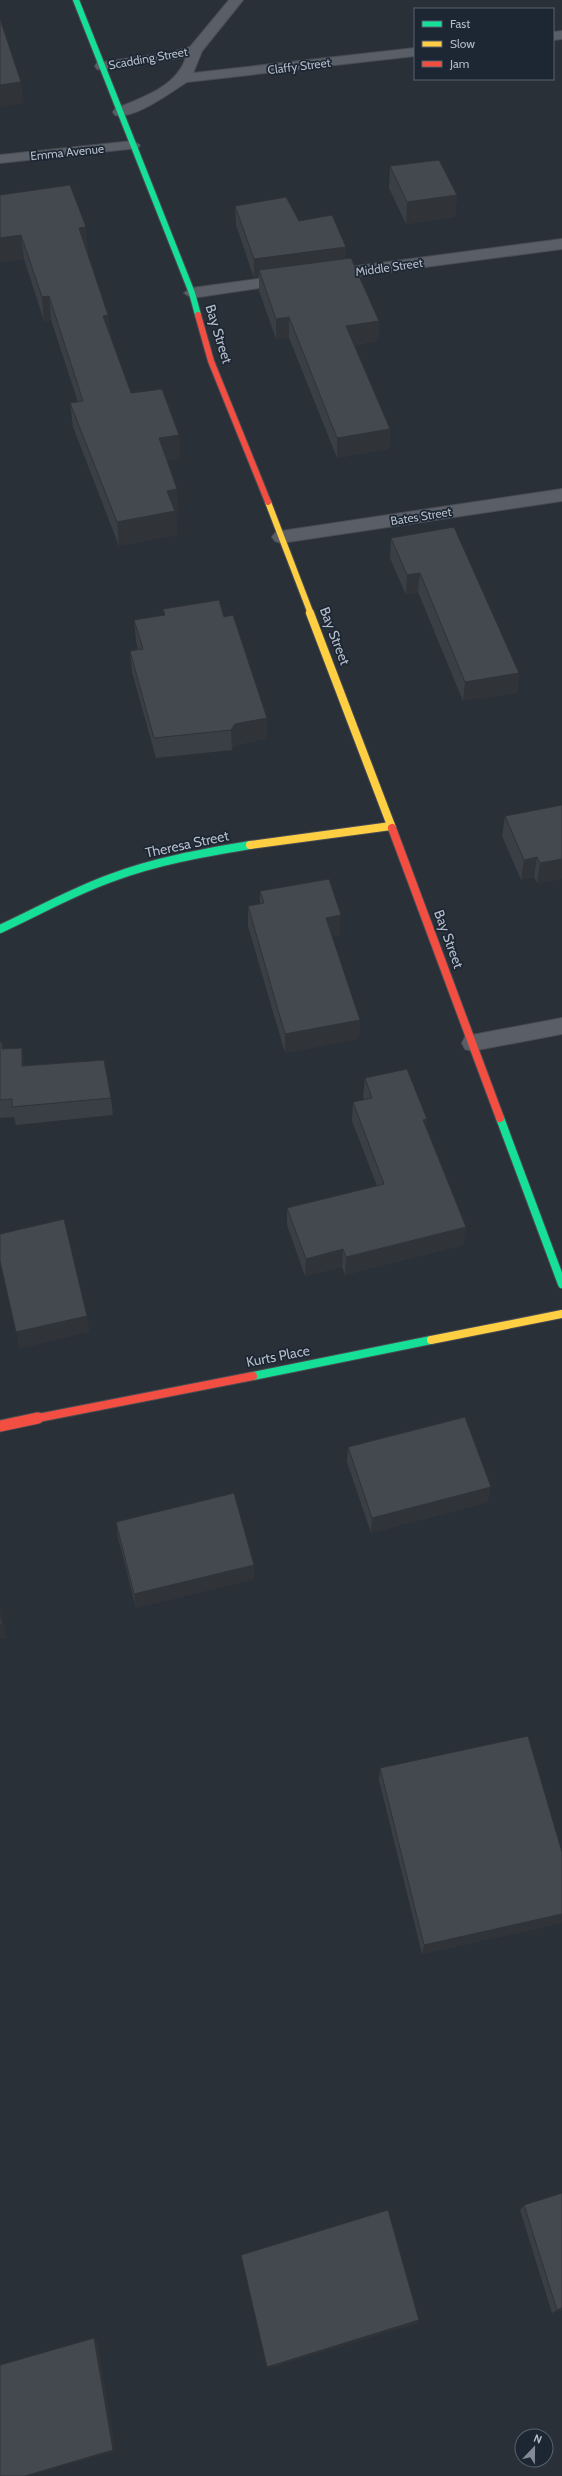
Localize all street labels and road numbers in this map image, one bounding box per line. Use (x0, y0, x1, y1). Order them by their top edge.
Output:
street label: Scadding Street (107, 44, 189, 72)
street label: Claffy Street (267, 55, 331, 77)
street label: Emma Avenue (29, 141, 105, 163)
street label: Middle Street (354, 255, 424, 279)
street label: Bay Street (201, 302, 237, 366)
street label: Bates Street (389, 504, 453, 528)
street label: Bay Street (316, 604, 354, 668)
street label: Theresa Street (143, 826, 231, 862)
street label: Bay Street (430, 907, 468, 971)
street label: Kurts Place (245, 1341, 311, 1371)

